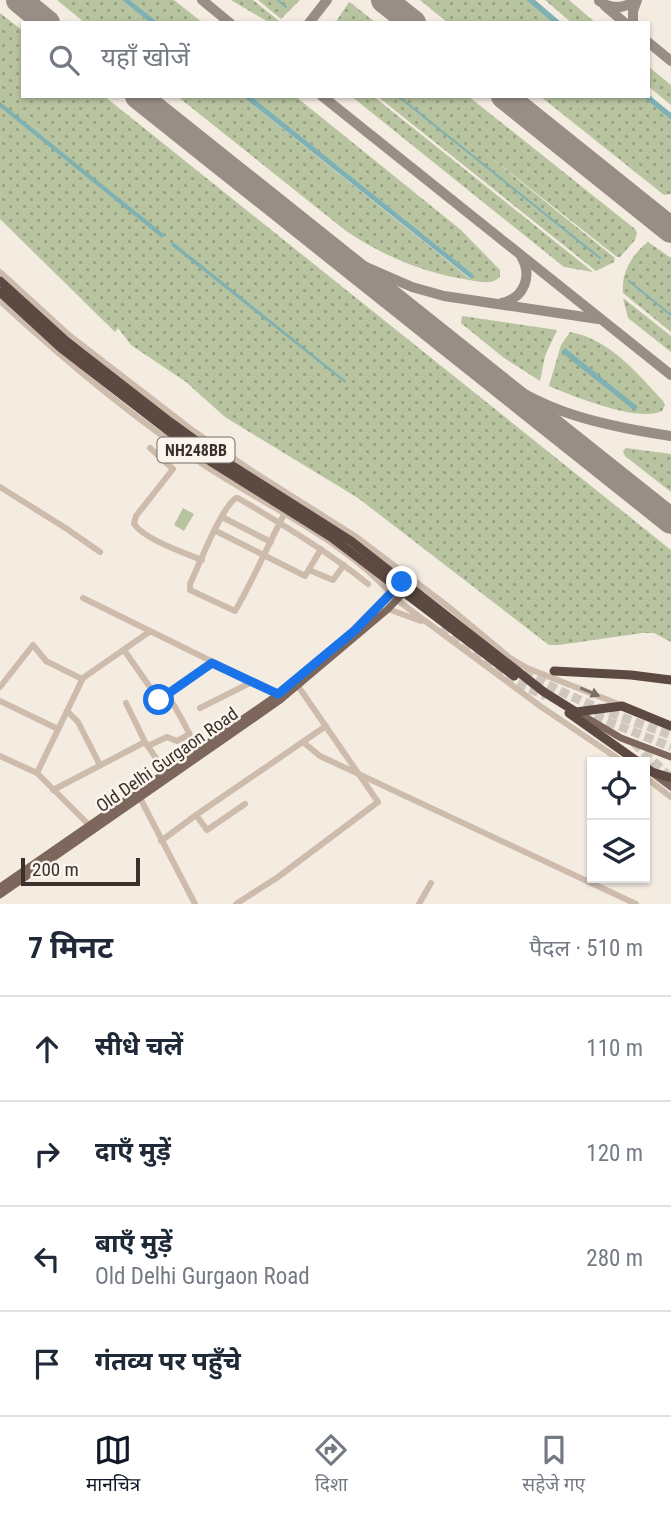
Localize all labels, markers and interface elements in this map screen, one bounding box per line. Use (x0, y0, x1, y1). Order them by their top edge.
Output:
search box (21, 21, 650, 98)
icon: search (45, 41, 83, 79)
text: यहाँ खोजें (101, 42, 190, 72)
road number: NH248BB (158, 438, 234, 463)
route end (386, 566, 417, 597)
route start (143, 684, 174, 715)
one-way arrow (579, 687, 600, 698)
street label: Old Delhi Gurgaon Road (92, 703, 242, 816)
map controls (587, 757, 650, 883)
button: locate (587, 757, 650, 820)
button: layers (587, 820, 650, 883)
scale bar (21, 855, 140, 887)
text: 200 m (32, 858, 79, 881)
text: 7 मिनट (28, 930, 113, 965)
text: पैदल · 510 m (529, 935, 643, 962)
icon: ahead (28, 1030, 66, 1068)
text: सीधे चलें (95, 1031, 183, 1061)
text: 110 m (586, 1035, 643, 1062)
icon: right (28, 1135, 66, 1173)
text: दाएँ मुड़ें (95, 1136, 171, 1166)
text: 120 m (586, 1140, 643, 1167)
text: बाएँ मुड़ें (95, 1228, 172, 1258)
icon: left (28, 1240, 66, 1278)
text: 280 m (586, 1245, 643, 1272)
text: Old Delhi Gurgaon Road (95, 1263, 310, 1290)
icon: arrive (28, 1345, 66, 1383)
text: गंतव्य पर पहुँचे (95, 1346, 241, 1376)
tab: मानचित्र (86, 1431, 140, 1499)
tab: दिशा (312, 1431, 350, 1499)
tab: सहेजे गए (522, 1431, 585, 1499)

